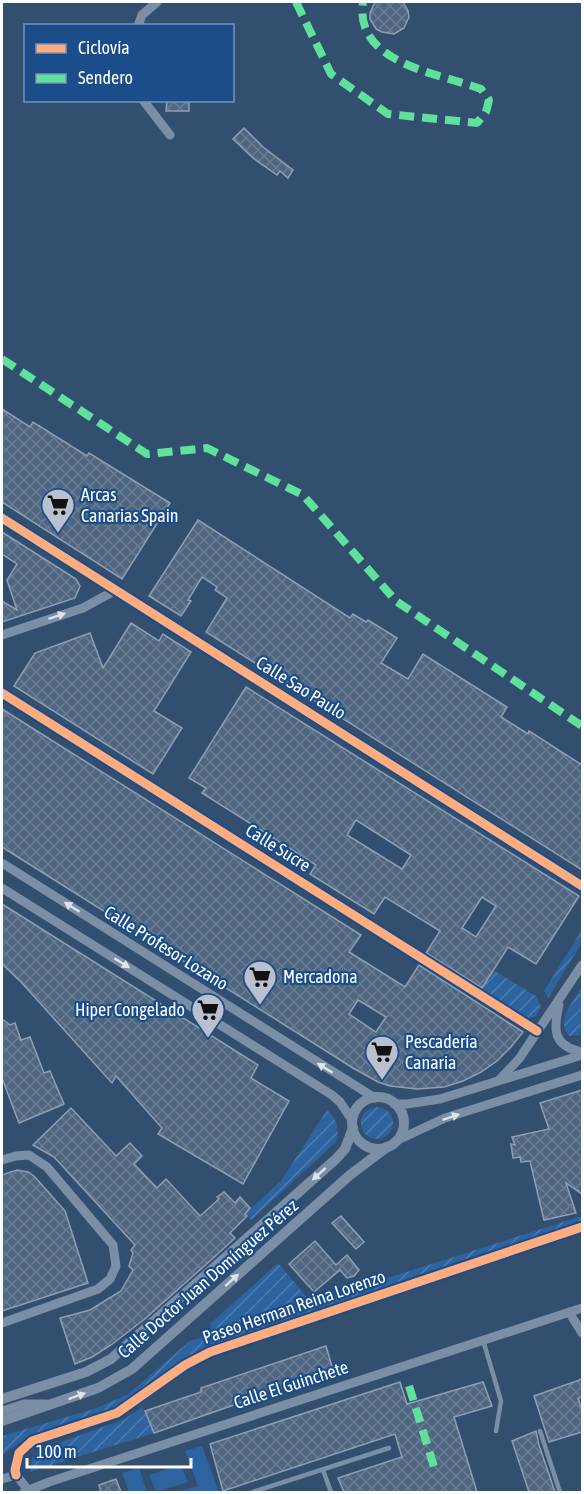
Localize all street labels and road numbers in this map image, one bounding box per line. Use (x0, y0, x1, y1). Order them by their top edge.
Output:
street label: Calle Sao Paulo (252, 652, 350, 723)
street label: Calle Sucre (242, 819, 315, 876)
street label: Calle Profesor Lozano (100, 901, 232, 994)
street label: Calle Doctor Juan Domínguez Pérez (113, 1194, 302, 1363)
street label: Paseo Herman Reina Lorenzo (200, 1265, 388, 1348)
street label: Calle El Guinchete (231, 1356, 351, 1413)

